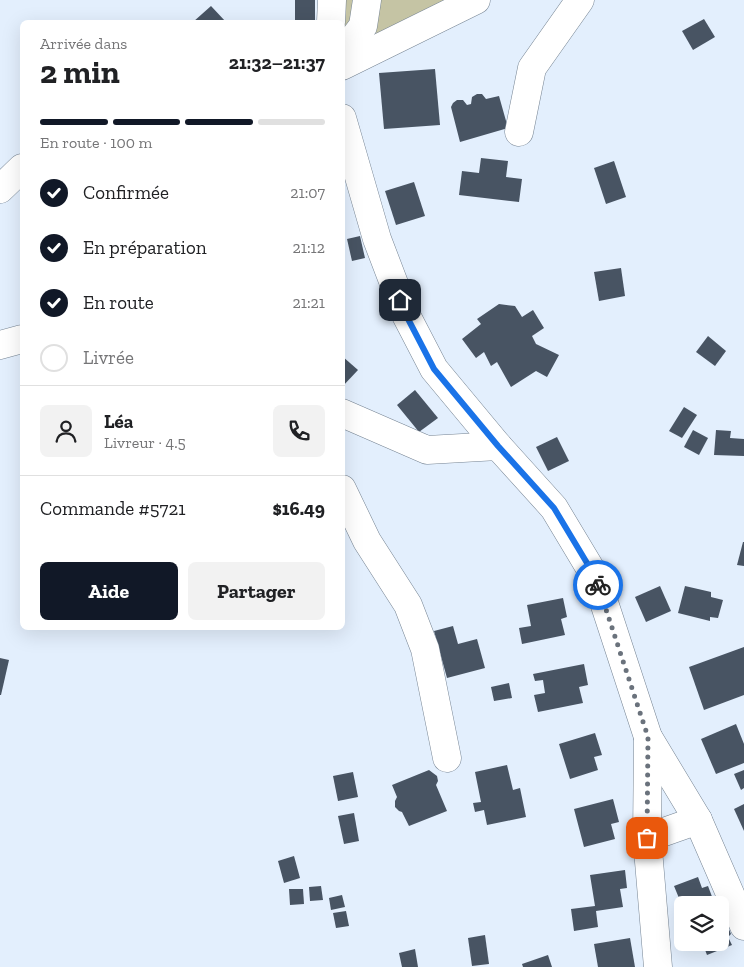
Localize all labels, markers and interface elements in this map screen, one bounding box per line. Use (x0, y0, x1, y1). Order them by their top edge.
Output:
text: Arrivée dans (40, 34, 127, 53)
text: 21:32–21:37 (229, 51, 325, 74)
text: 2 min (40, 53, 120, 91)
text: En route · 100 m (40, 133, 152, 152)
icon: check (40, 179, 68, 207)
text: Confirmée (83, 181, 169, 204)
text: 21:07 (290, 183, 325, 202)
icon: check (40, 234, 68, 262)
text: En préparation (83, 236, 207, 259)
text: 21:12 (293, 238, 325, 257)
pin (379, 279, 421, 321)
icon: home (386, 286, 414, 314)
icon: check (40, 289, 68, 317)
text: En route (83, 291, 154, 314)
text: 21:21 (293, 293, 325, 312)
text: Livrée (83, 346, 134, 369)
button: person (40, 405, 92, 457)
button: phone (273, 405, 325, 457)
text: Léa (104, 410, 133, 433)
text: Livreur · 4.5 (104, 433, 186, 452)
text: Commande #5721 (40, 497, 186, 520)
text: $16.49 (272, 497, 325, 520)
courier (573, 560, 623, 610)
button: Aide (40, 562, 178, 620)
button: Partager (188, 562, 325, 620)
icon: bike (584, 571, 612, 599)
pin (626, 817, 668, 859)
icon: bag (633, 824, 661, 852)
map controls (674, 896, 729, 951)
button: layers (674, 896, 729, 951)

